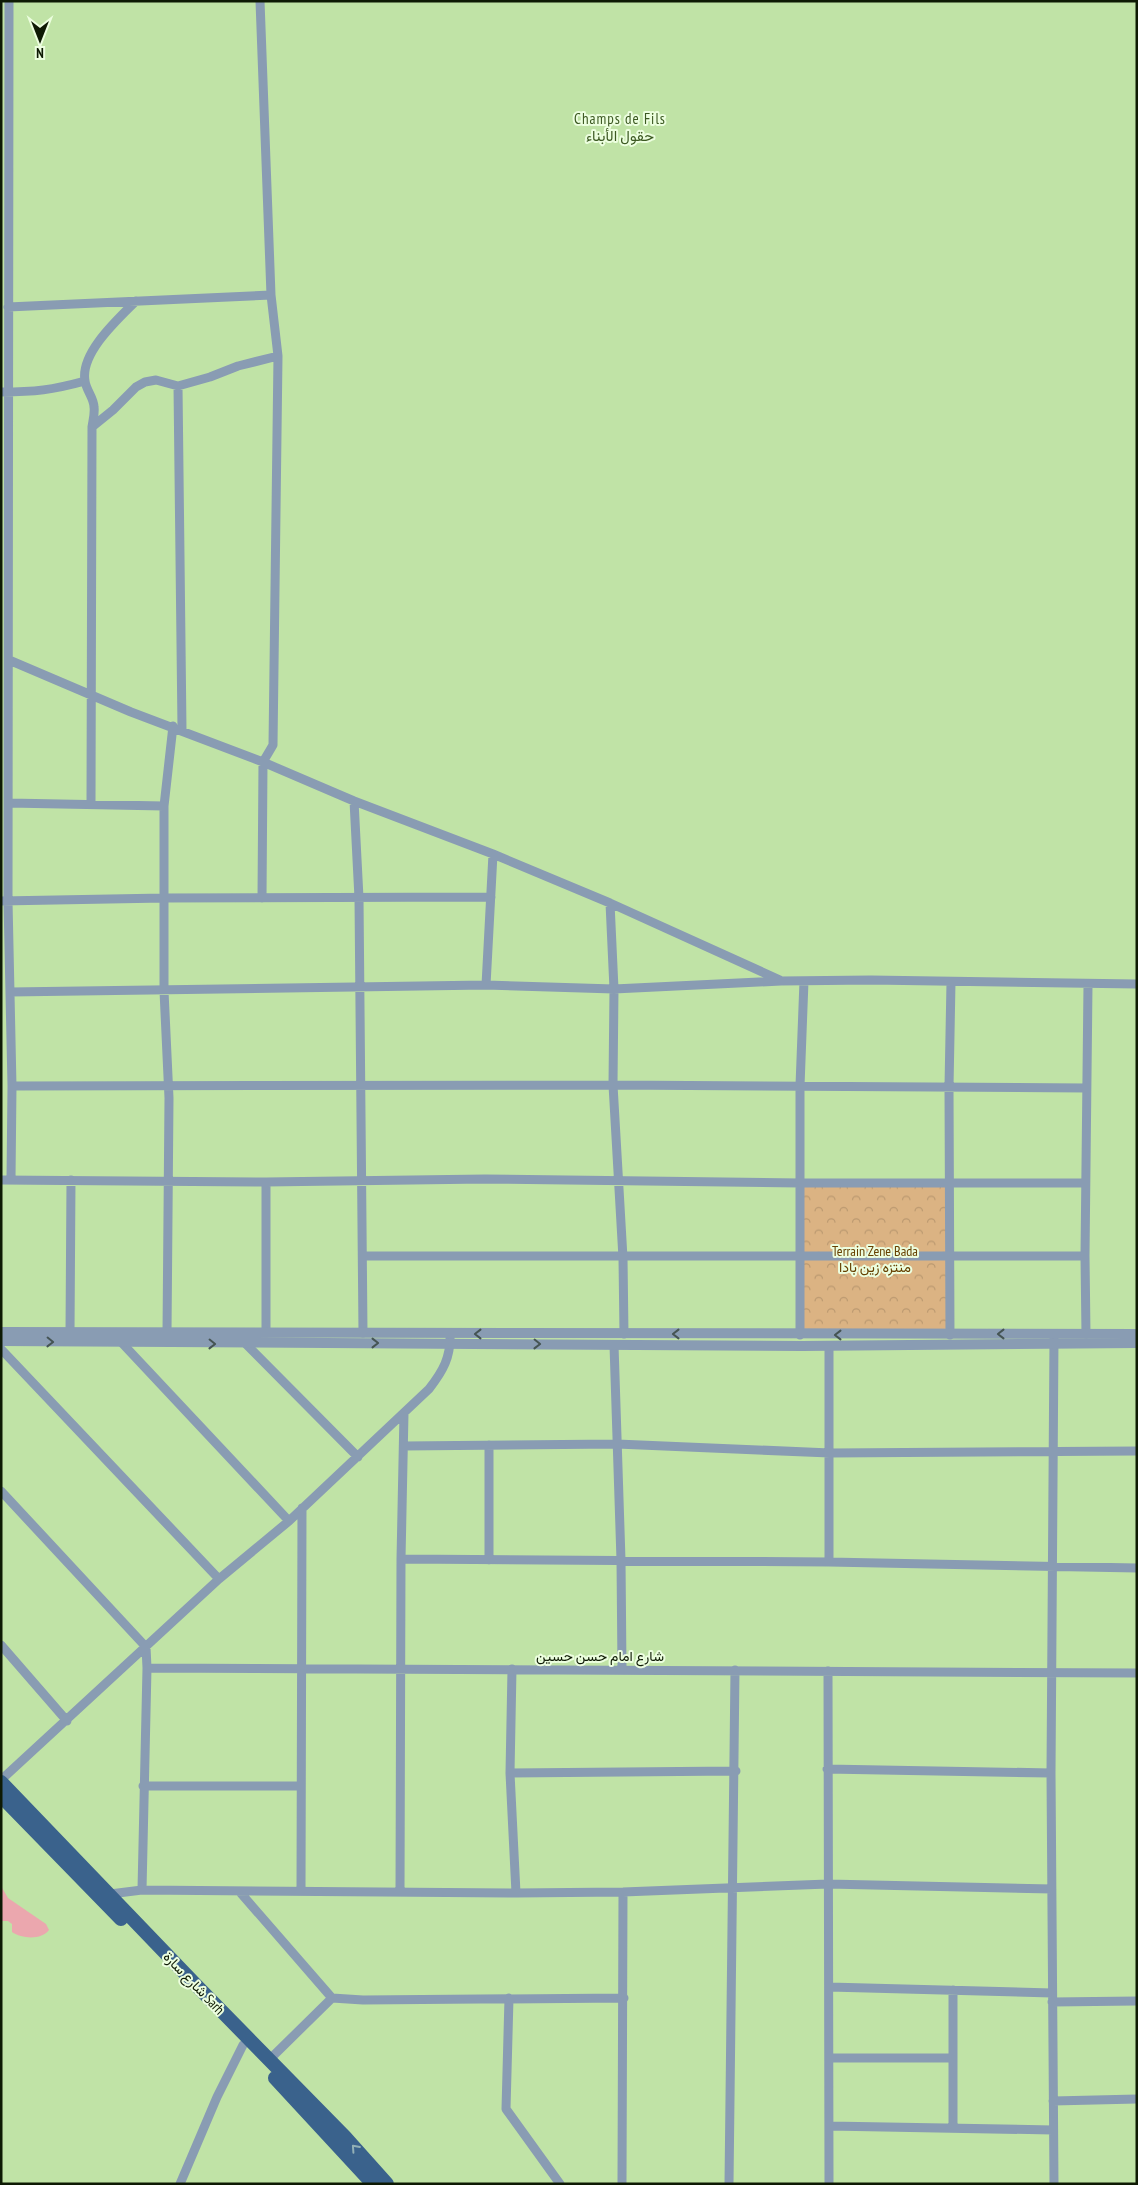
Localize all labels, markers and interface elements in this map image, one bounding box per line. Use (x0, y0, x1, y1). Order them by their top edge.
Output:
north arrow (15, 15, 65, 65)
text: N (36, 44, 44, 62)
district label: Champs de Fils حقول الأبناء (574, 109, 666, 145)
park label: Terrain Zene Bada منتزه زين بادا (832, 1242, 918, 1276)
one-way arrow (474, 1329, 482, 1339)
one-way arrow (671, 1329, 679, 1339)
one-way arrow (834, 1329, 842, 1340)
one-way arrow (996, 1329, 1004, 1339)
one-way arrow (46, 1337, 54, 1347)
one-way arrow (372, 1338, 379, 1348)
one-way arrow (534, 1338, 542, 1349)
one-way arrow (209, 1339, 217, 1349)
street label: شارع امام حسن حسين (536, 1647, 664, 1667)
street label: شارع سارة Sarh (158, 1948, 228, 2020)
one-way arrow (351, 2144, 360, 2153)

